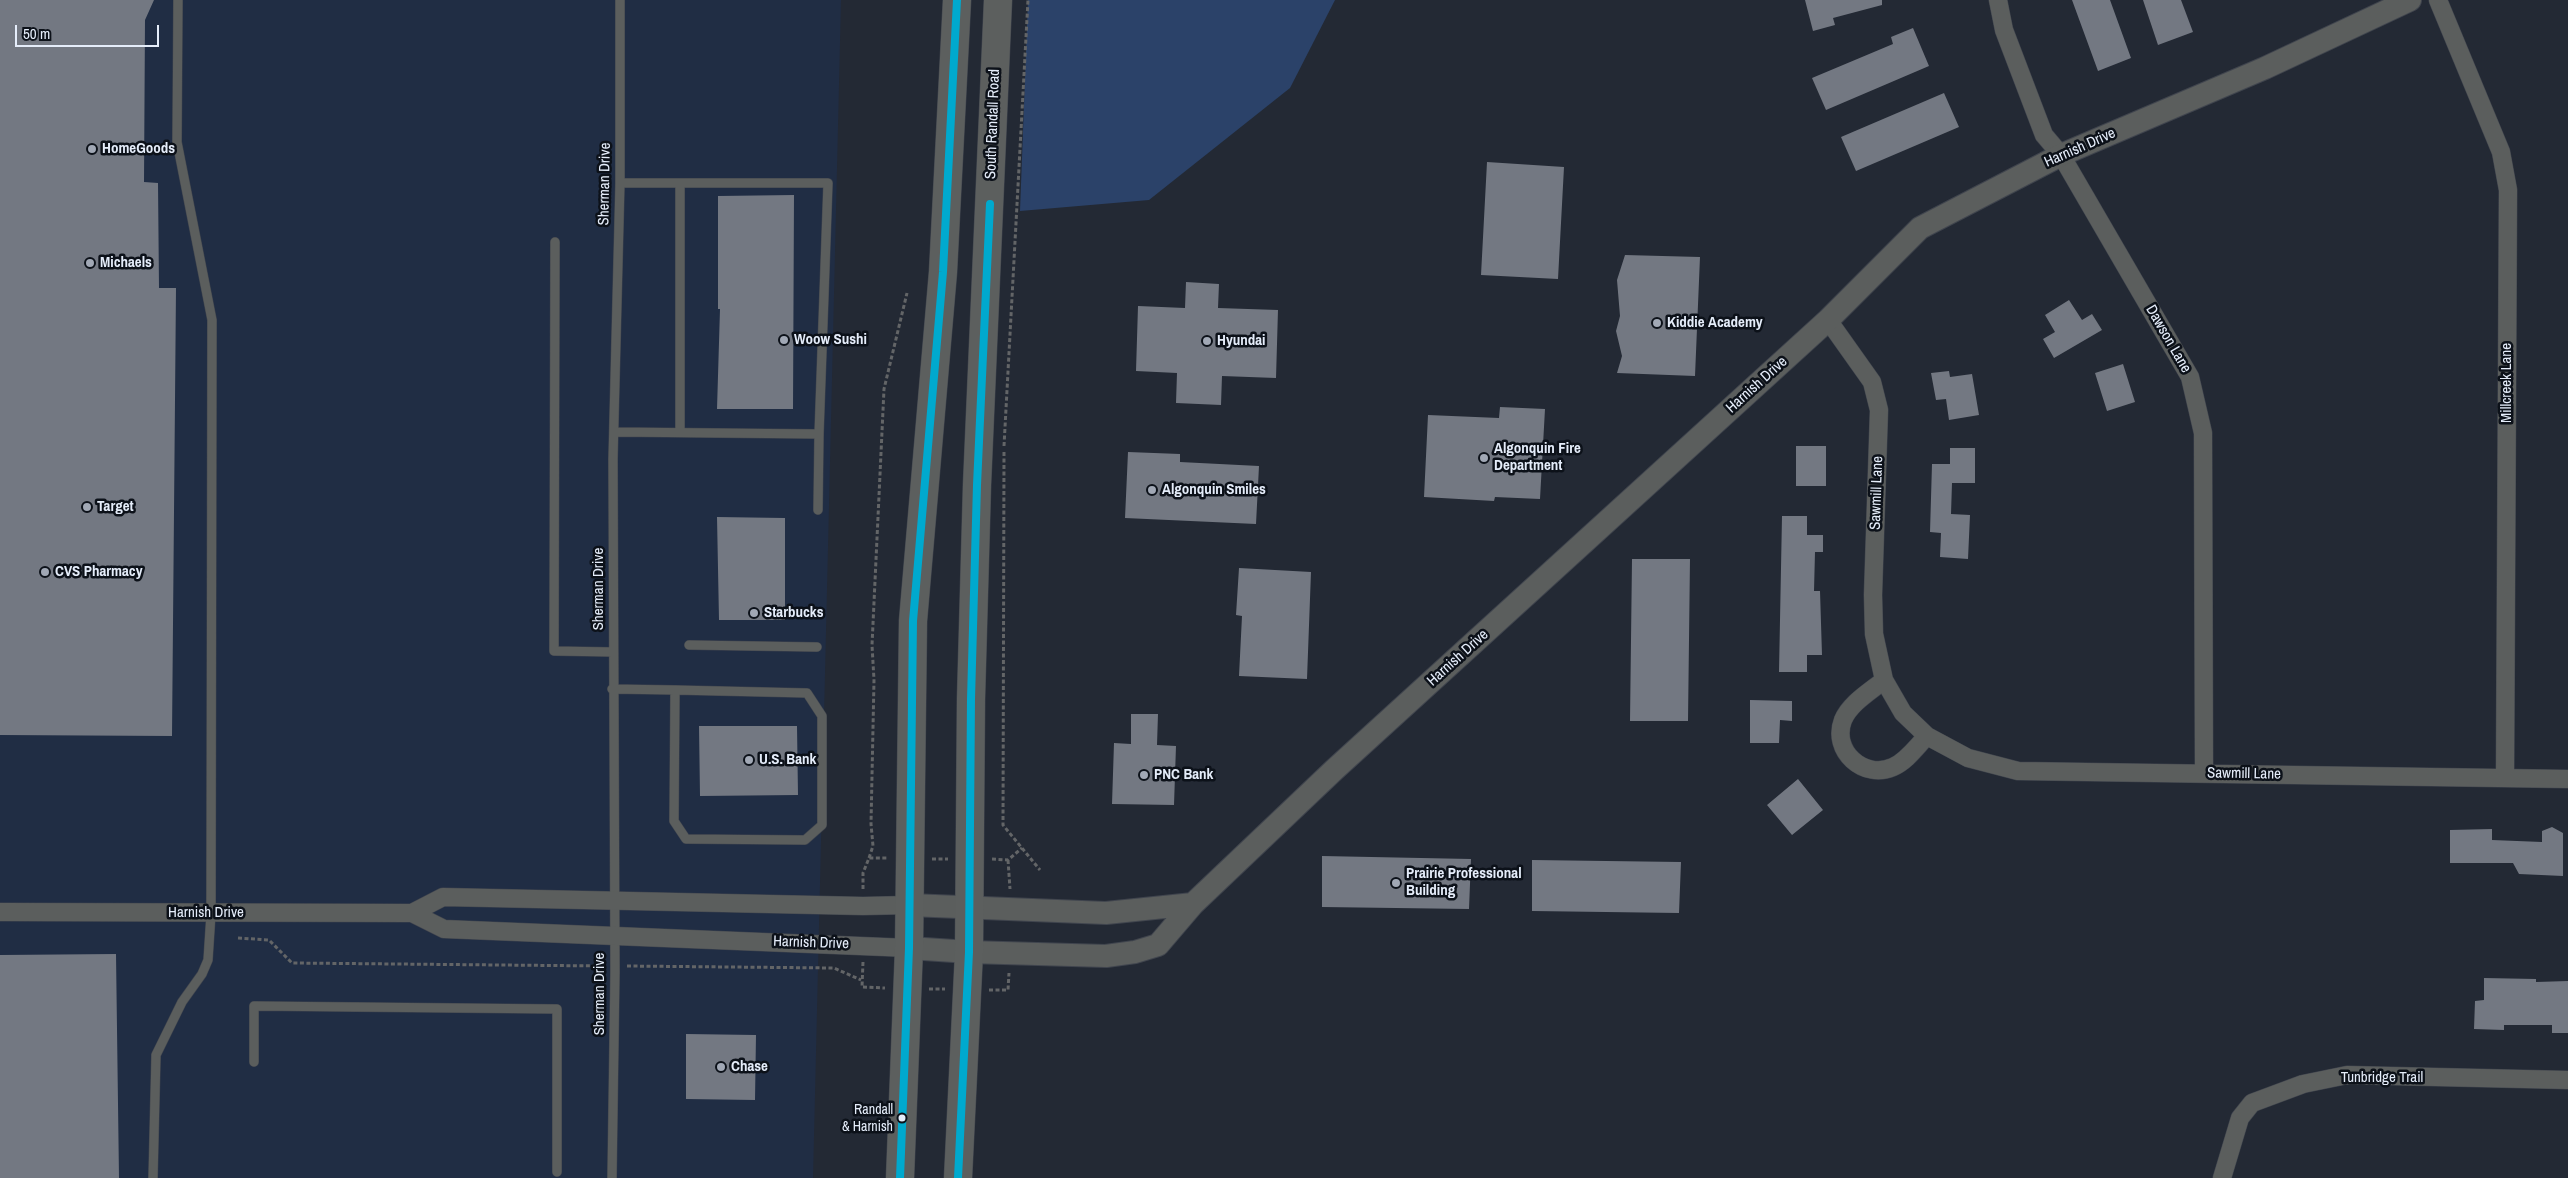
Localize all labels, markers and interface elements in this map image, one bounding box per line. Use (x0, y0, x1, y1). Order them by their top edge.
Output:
scale bar (18, 15, 161, 47)
text: 50 m (23, 23, 50, 44)
street label: South Randall Road (982, 69, 1004, 179)
street label: Harnish Drive (2042, 124, 2118, 172)
place label: HomeGoods (102, 140, 175, 158)
street label: Sherman Drive (595, 142, 615, 226)
marker: HomeGoods (86, 143, 98, 155)
place label: Michaels (100, 254, 152, 272)
marker: Michaels (84, 257, 96, 269)
street label: Dawson Lane (2141, 302, 2195, 376)
place label: Kiddie Academy (1667, 314, 1763, 332)
marker: Kiddie Academy (1651, 317, 1663, 329)
place label: Woow Sushi (794, 331, 867, 349)
place label: Hyundai (1217, 332, 1266, 350)
marker: Woow Sushi (778, 334, 790, 346)
marker: Hyundai (1201, 335, 1213, 347)
street label: Millcreek Lane (2498, 343, 2516, 423)
street label: Harnish Drive (1723, 353, 1791, 417)
place label: Algonquin Fire Department (1494, 440, 1581, 475)
marker: Algonquin Fire Department (1478, 452, 1490, 464)
street label: Sawmill Lane (1867, 456, 1887, 530)
place label: Algonquin Smiles (1162, 481, 1266, 499)
marker: Algonquin Smiles (1146, 484, 1158, 496)
place label: Target (97, 498, 134, 516)
marker: Target (81, 501, 93, 513)
street label: Sherman Drive (590, 548, 608, 630)
place label: CVS Pharmacy (55, 563, 143, 581)
marker: CVS Pharmacy (39, 566, 51, 578)
place label: Starbucks (764, 604, 823, 622)
marker: Starbucks (748, 607, 760, 619)
street label: Harnish Drive (1424, 626, 1492, 690)
place label: U.S. Bank (759, 751, 816, 769)
marker: U.S. Bank (743, 754, 755, 766)
street label: Sawmill Lane (2207, 764, 2281, 784)
place label: PNC Bank (1154, 766, 1213, 784)
marker: PNC Bank (1138, 769, 1150, 781)
place label: Prairie Professional Building (1406, 865, 1522, 900)
marker: Prairie Professional Building (1390, 877, 1402, 889)
street label: Harnish Drive (168, 904, 244, 922)
street label: Harnish Drive (773, 933, 849, 953)
street label: Sherman Drive (591, 953, 609, 1035)
place label: Chase (731, 1058, 768, 1076)
marker: Chase (715, 1061, 727, 1073)
street label: Tunbridge Trail (2341, 1069, 2423, 1087)
place label: Randall & Harnish (842, 1102, 893, 1134)
marker: Randall & Harnish (897, 1113, 907, 1123)

